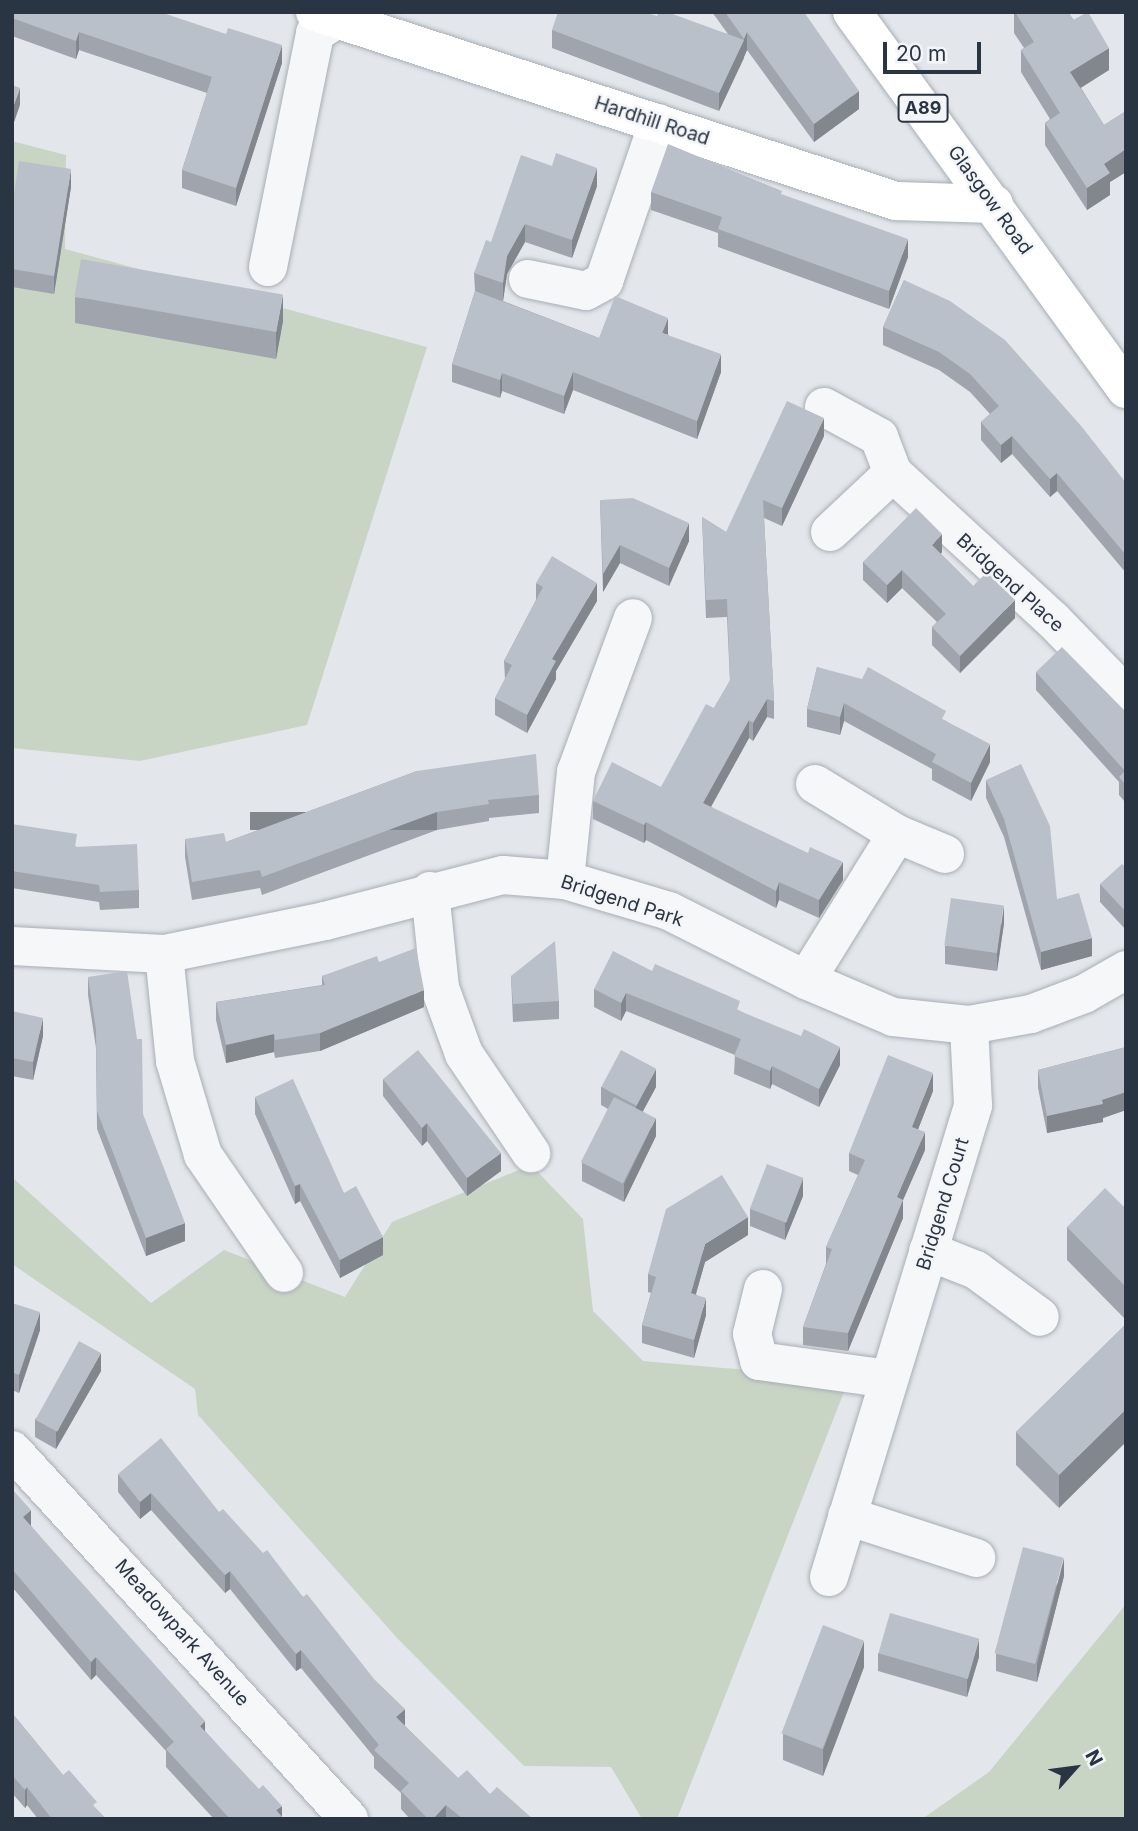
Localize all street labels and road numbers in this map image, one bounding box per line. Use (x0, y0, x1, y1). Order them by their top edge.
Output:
street label: Hardhill Road (592, 92, 712, 150)
road number: A89 (897, 94, 949, 122)
street label: Glasgow Road (943, 141, 1037, 259)
street label: Bridgend Place (952, 529, 1068, 637)
street label: Bridgend Park (558, 870, 686, 932)
street label: Bridgend Court (912, 1135, 974, 1273)
street label: Meadowpark Avenue (110, 1555, 254, 1711)

